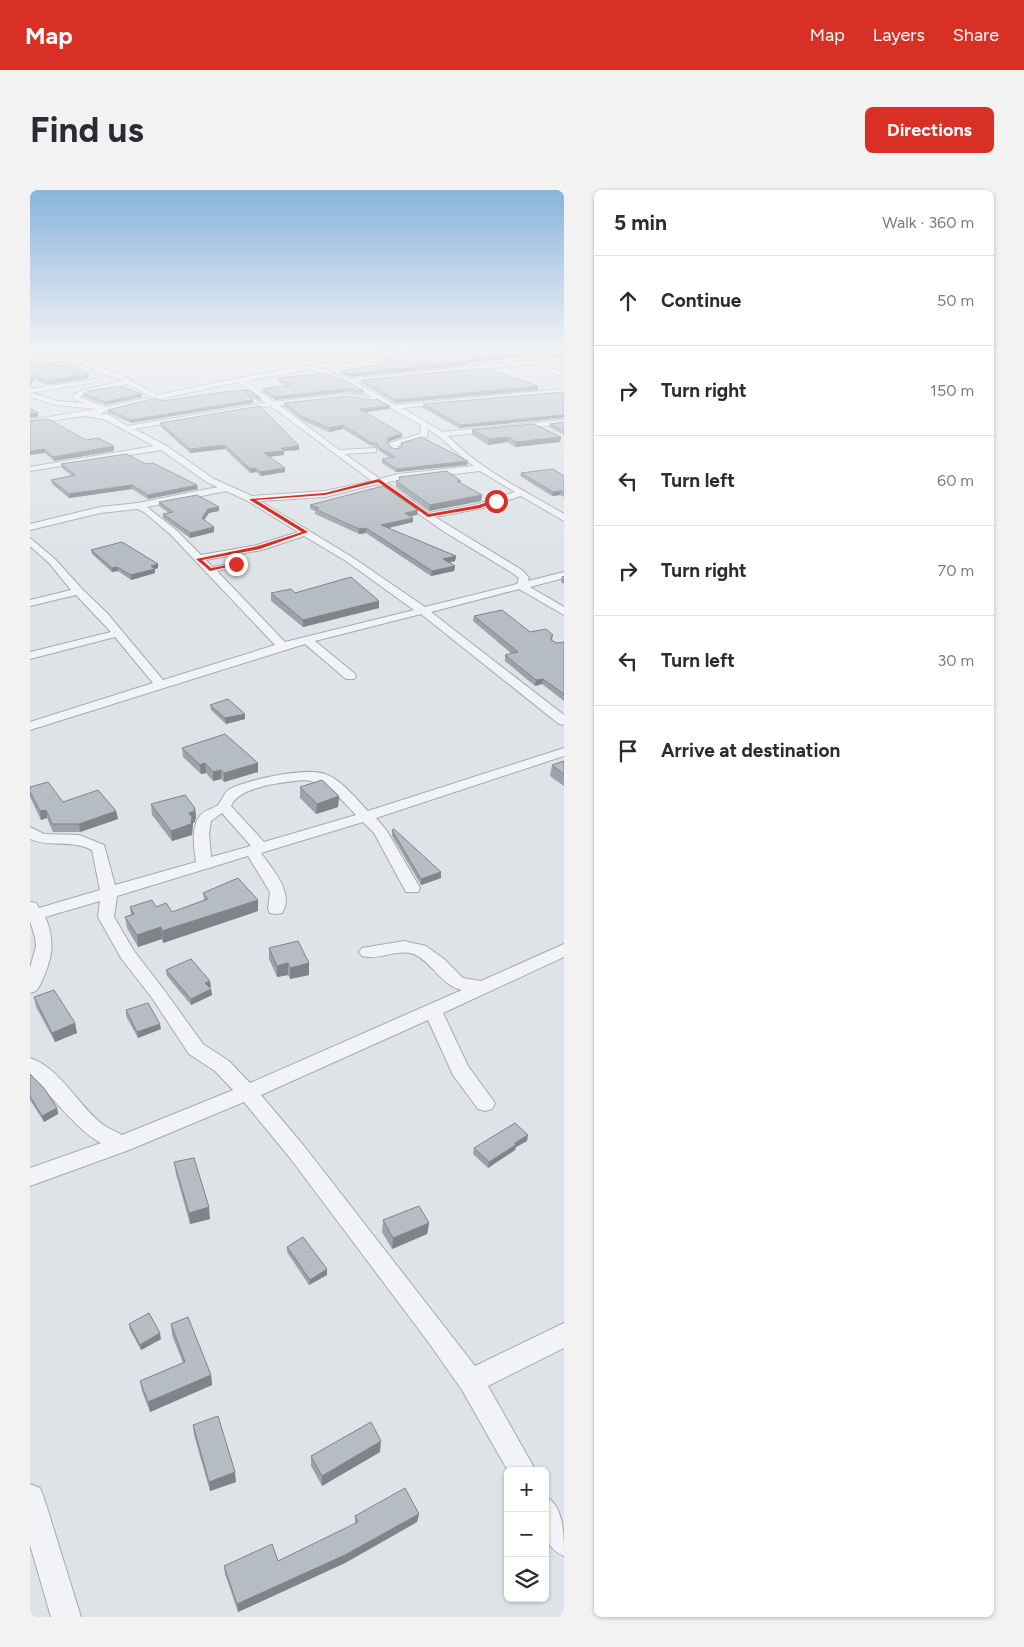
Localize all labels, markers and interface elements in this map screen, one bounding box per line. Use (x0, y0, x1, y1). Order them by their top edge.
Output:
text: Map (25, 21, 73, 50)
text: Map (810, 24, 845, 46)
text: Layers (873, 24, 925, 46)
text: Share (953, 24, 999, 46)
button: Directions (865, 107, 994, 153)
text: Find us (30, 109, 144, 151)
text: 5 min (614, 210, 667, 235)
text: Walk · 360 m (882, 213, 974, 232)
icon: ahead (614, 287, 642, 315)
text: Continue (661, 289, 741, 312)
text: 50 m (937, 291, 974, 310)
icon: right (614, 377, 642, 405)
text: Turn right (661, 379, 747, 402)
text: 150 m (930, 381, 974, 400)
icon: left (614, 467, 642, 495)
text: Turn left (661, 469, 735, 492)
text: 60 m (937, 471, 974, 490)
route start (485, 490, 508, 513)
route end (225, 553, 248, 576)
icon: right (614, 557, 642, 585)
text: Turn right (661, 559, 747, 582)
text: 70 m (938, 561, 974, 580)
icon: left (614, 647, 642, 675)
text: Turn left (661, 649, 735, 672)
text: 30 m (937, 651, 974, 670)
icon: arrive (614, 737, 642, 765)
text: Arrive at destination (661, 739, 840, 762)
map controls (504, 1467, 549, 1602)
button: + (504, 1467, 549, 1512)
button: − (504, 1512, 549, 1557)
button: layers (504, 1557, 549, 1602)

